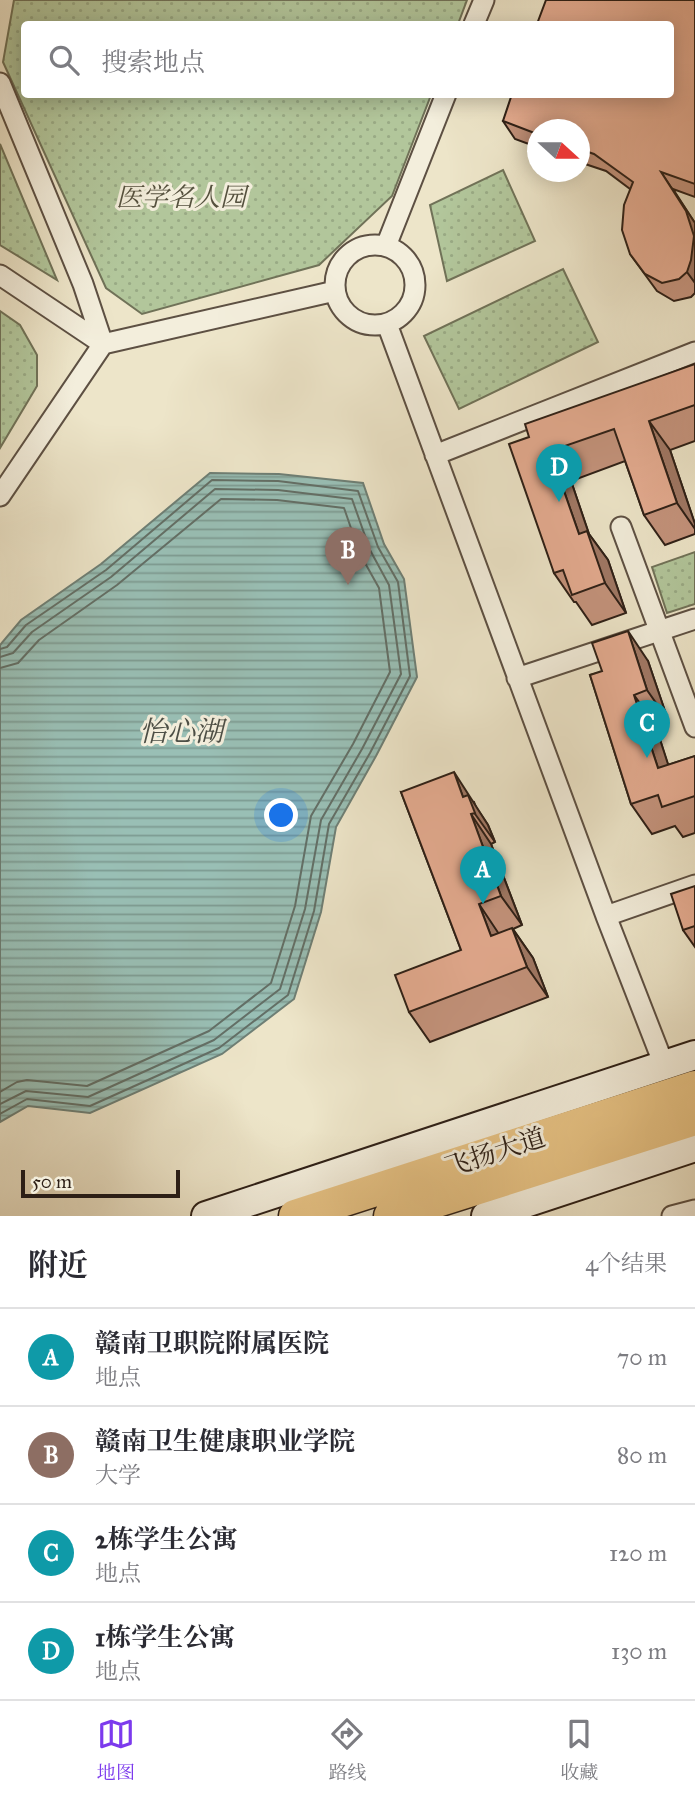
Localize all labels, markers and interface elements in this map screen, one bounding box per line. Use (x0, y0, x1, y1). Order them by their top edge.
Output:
search box (21, 21, 674, 98)
icon: search (45, 41, 83, 79)
text: 搜索地点 (101, 46, 205, 78)
north arrow (527, 119, 590, 182)
park label: 医学名人园 (116, 181, 250, 213)
pin: D (536, 444, 582, 502)
pin: B (325, 527, 371, 585)
pin: C (624, 700, 670, 758)
water label: 怡心湖 (139, 714, 228, 749)
your location (264, 798, 298, 832)
pin: A (460, 846, 506, 904)
street label: 飞扬大道 (441, 1121, 549, 1183)
scale bar (21, 1167, 180, 1199)
text: 50 m (32, 1170, 72, 1193)
text: 附近 (28, 1247, 88, 1283)
text: 4个结果 (585, 1249, 667, 1277)
text: 赣南卫职院附属医院 (95, 1327, 329, 1359)
text: A (43, 1343, 59, 1371)
text: 70 m (617, 1343, 667, 1371)
text: 地点 (95, 1363, 141, 1391)
text: 赣南卫生健康职业学院 (95, 1425, 355, 1457)
text: B (43, 1441, 59, 1469)
text: 80 m (617, 1441, 667, 1469)
text: 大学 (95, 1461, 141, 1489)
text: 2栋学生公寓 (95, 1523, 238, 1555)
text: C (43, 1539, 59, 1567)
text: 120 m (609, 1539, 667, 1567)
text: 地点 (95, 1559, 141, 1587)
text: 1栋学生公寓 (95, 1621, 235, 1653)
text: D (42, 1637, 60, 1665)
text: 130 m (611, 1637, 667, 1665)
text: 地点 (95, 1657, 141, 1685)
tab: 地图 (97, 1715, 135, 1784)
tab: 路线 (328, 1715, 366, 1784)
tab: 收藏 (560, 1715, 598, 1784)

